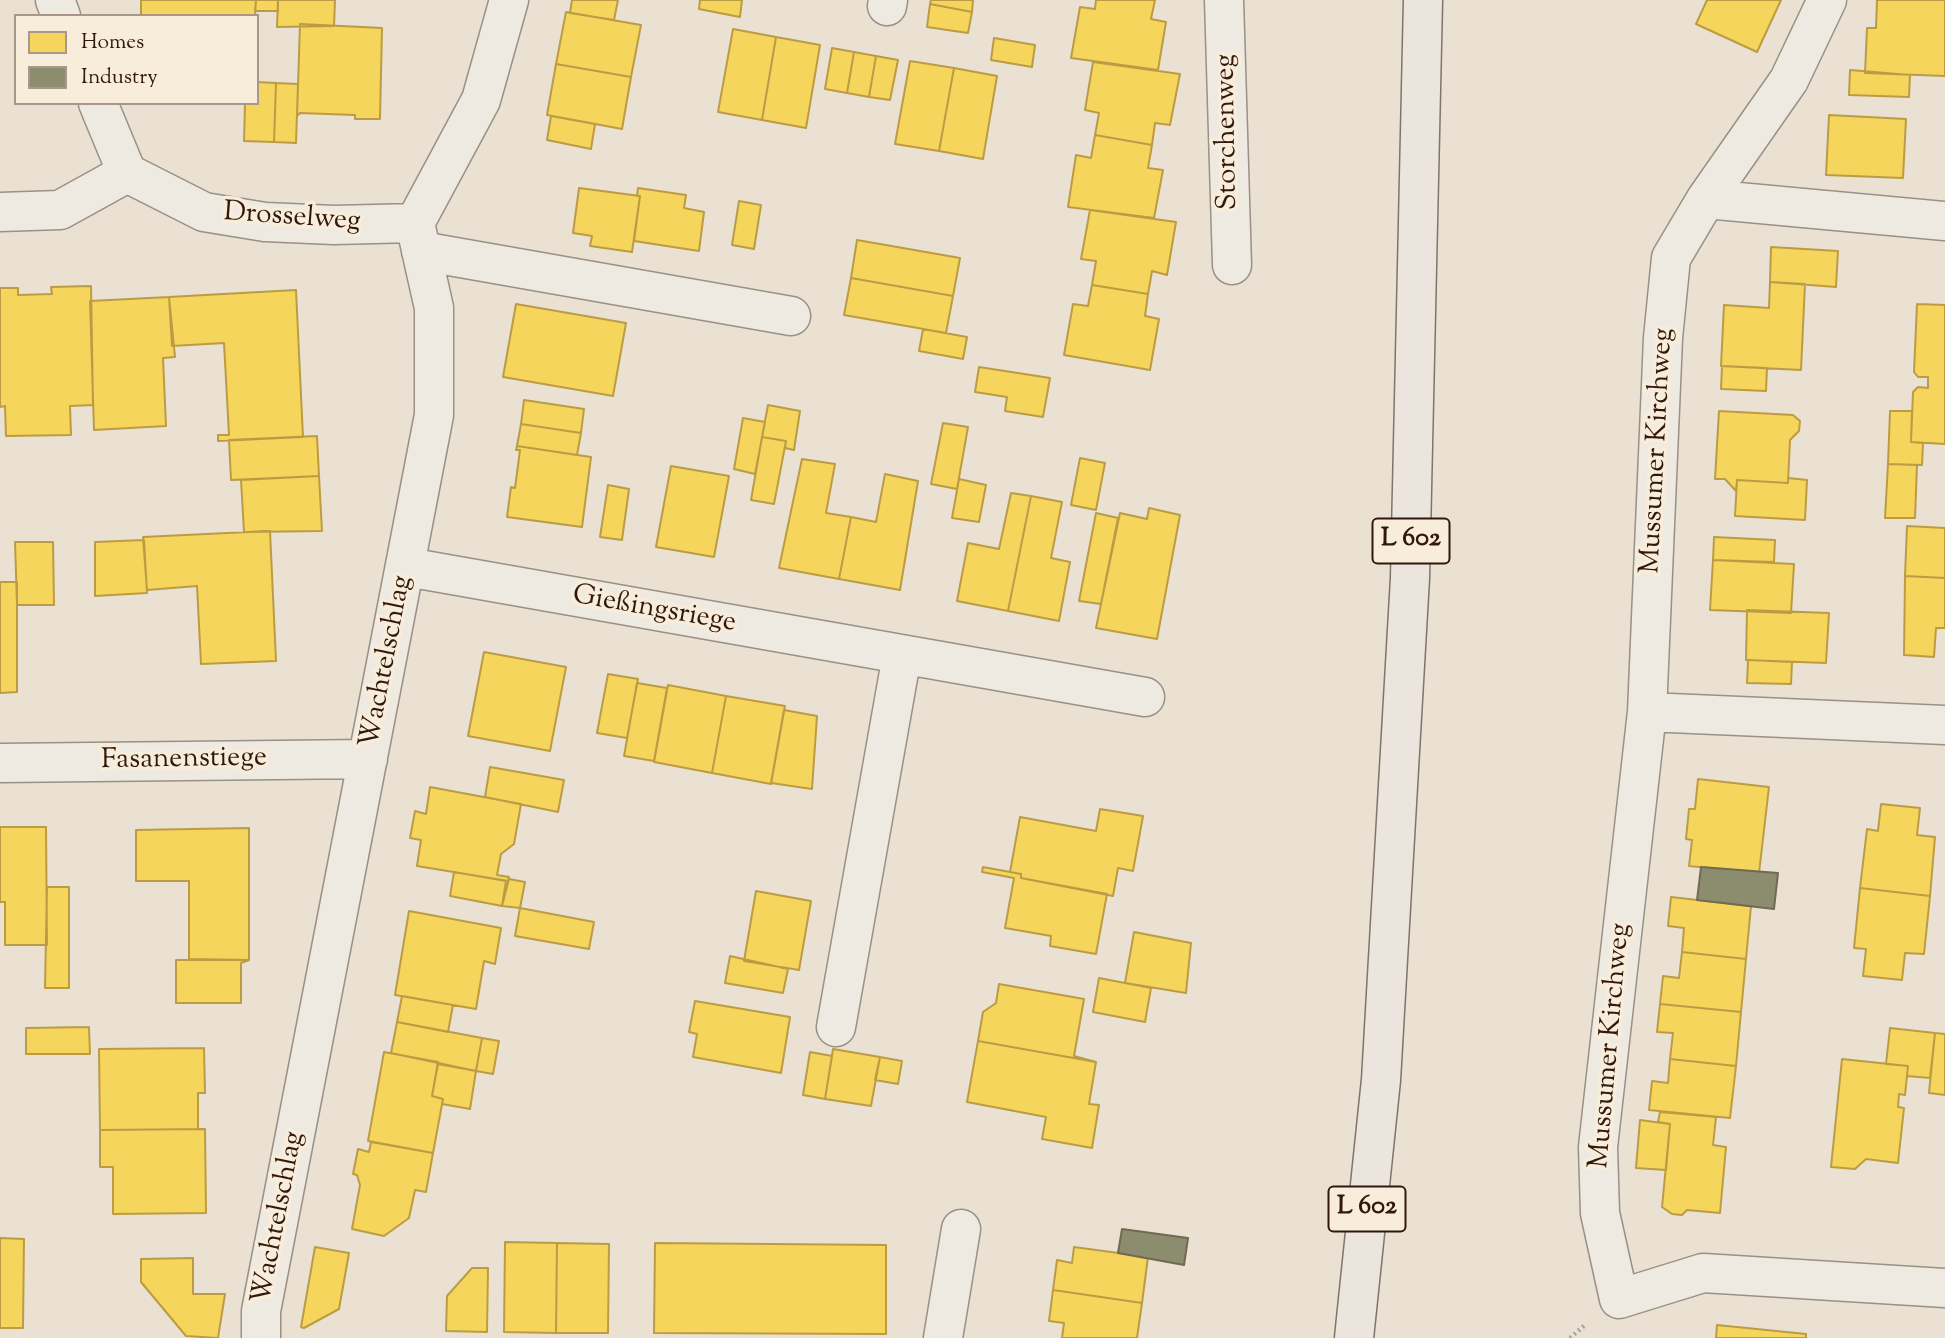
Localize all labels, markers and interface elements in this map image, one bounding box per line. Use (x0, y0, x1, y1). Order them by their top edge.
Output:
legend (14, 14, 259, 105)
text: Homes (81, 28, 144, 58)
street label: Storchenweg (1211, 54, 1247, 210)
text: Industry (81, 63, 158, 93)
street label: Drosselweg (222, 197, 362, 241)
street label: Mussumer Kirchweg (1636, 327, 1682, 575)
road number: L 602 (1372, 519, 1450, 564)
street label: Wachtelschlag (355, 573, 421, 751)
street label: Gießingsriege (570, 580, 738, 642)
street label: Fasanenstiege (101, 743, 267, 779)
street label: Mussumer Kirchweg (1585, 922, 1639, 1170)
street label: Wachtelschlag (247, 1129, 313, 1307)
road number: L 602 (1328, 1186, 1406, 1232)

